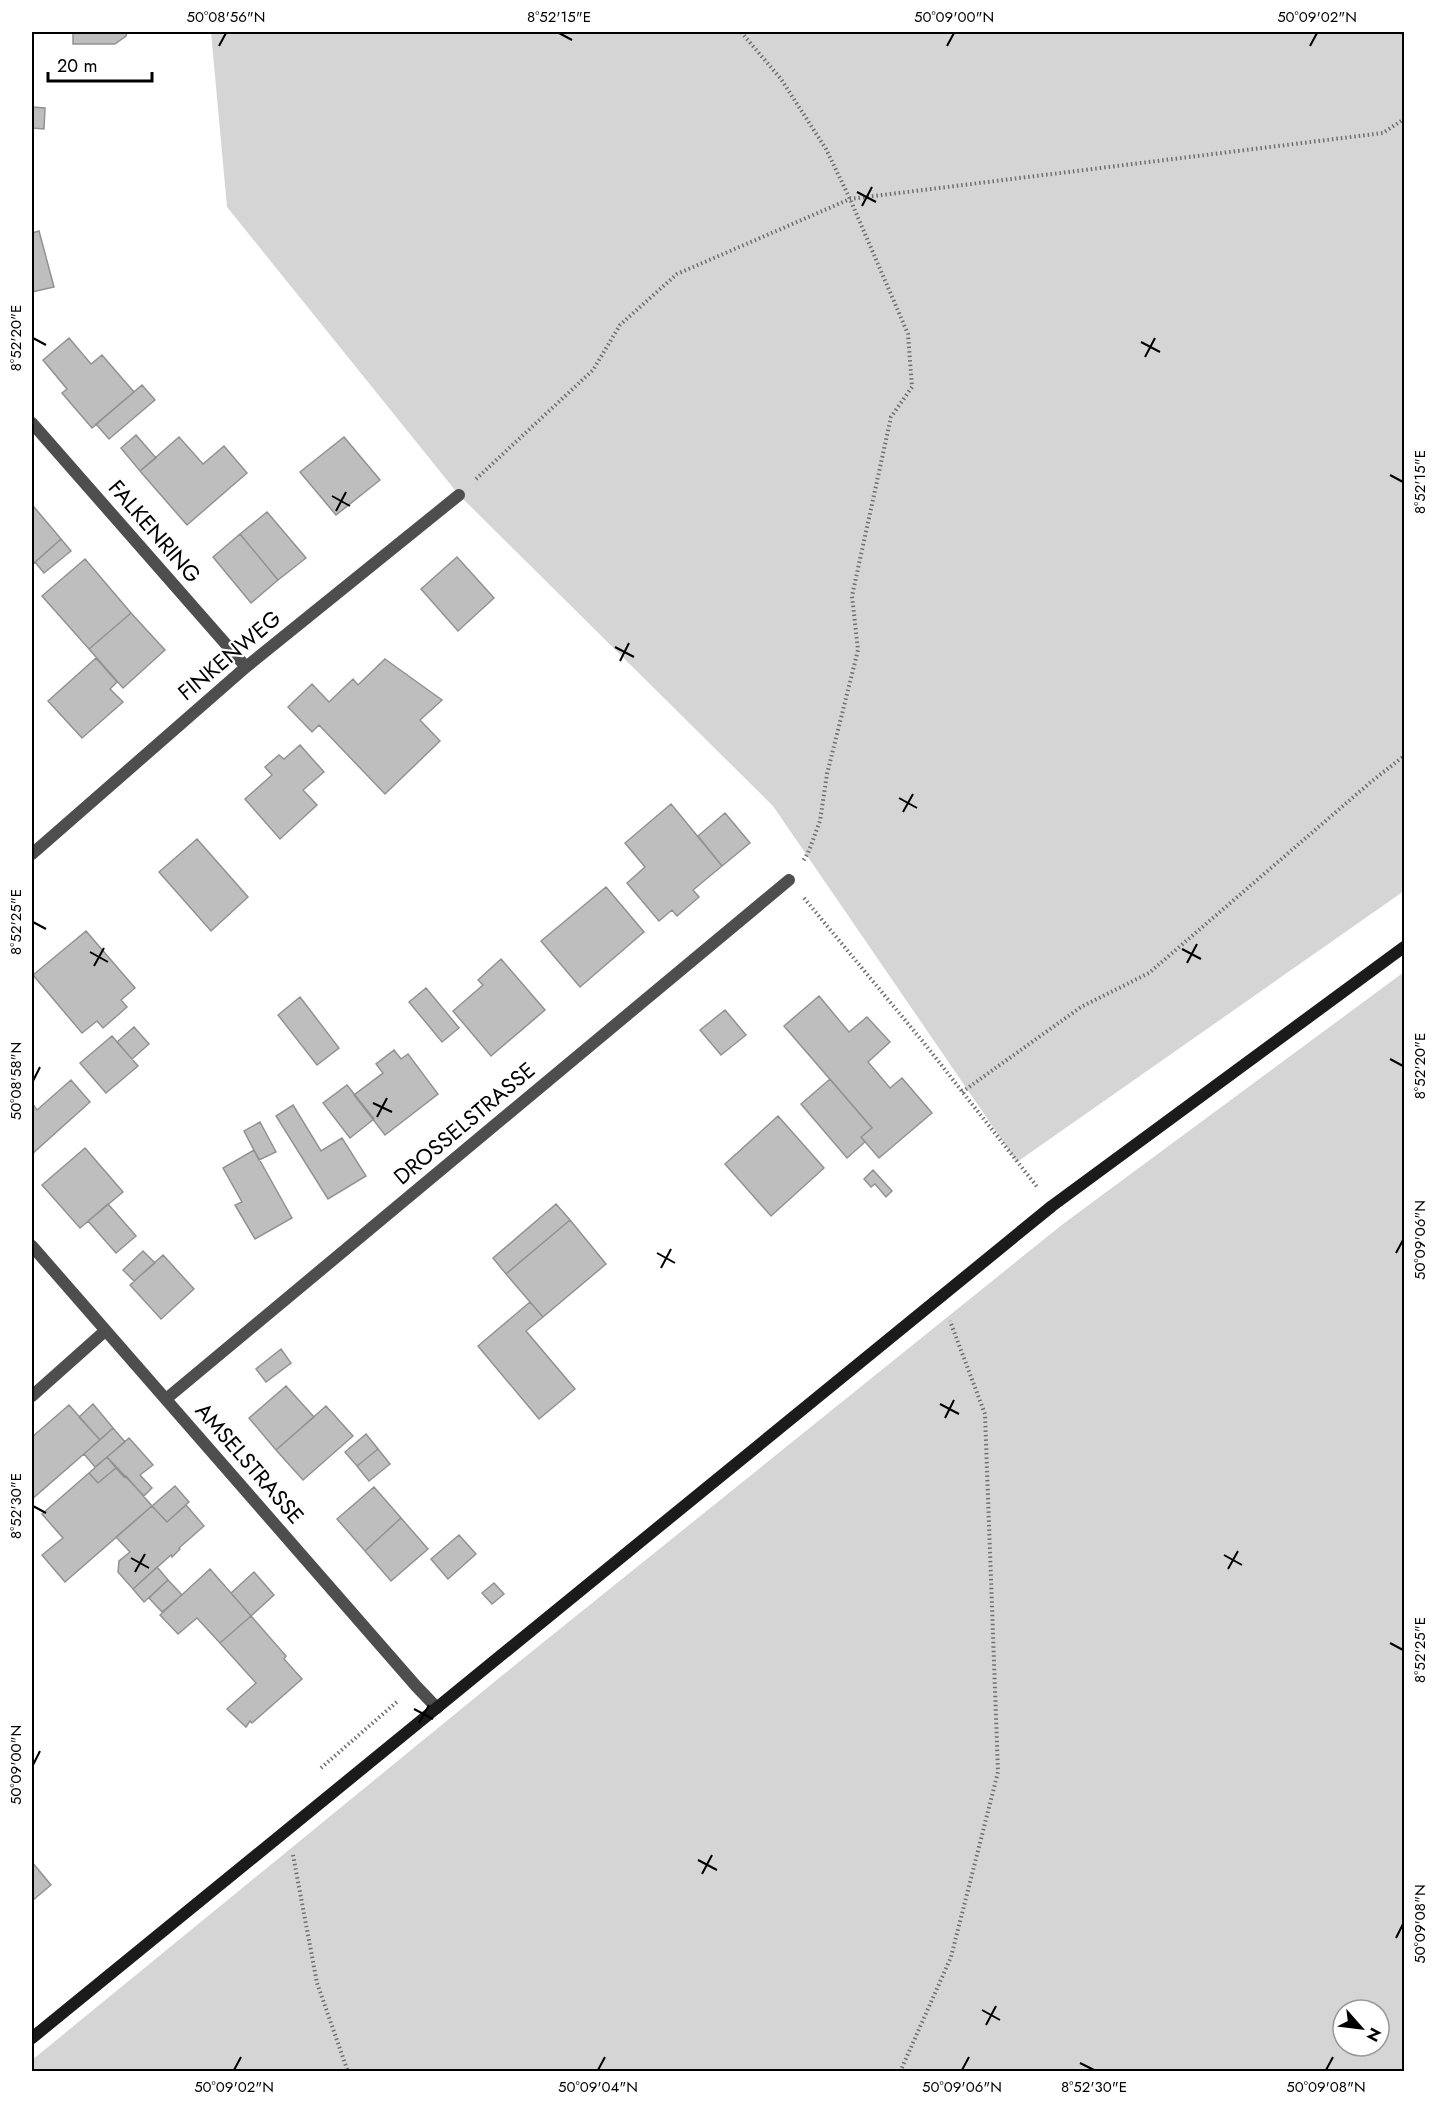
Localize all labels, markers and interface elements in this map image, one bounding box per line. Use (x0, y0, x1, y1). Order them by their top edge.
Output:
text: 50°08'56"N (187, 6, 265, 28)
text: 8°52'15"E (527, 6, 591, 28)
text: 50°09'00"N (914, 6, 994, 28)
text: 50°09'02"N (1277, 6, 1357, 28)
scale bar (48, 45, 152, 83)
text: 20 m (57, 53, 97, 79)
text: 8°52'20"E (5, 305, 27, 371)
text: 8°52'15"E (1409, 450, 1431, 514)
street label: FALKENRING (101, 472, 209, 590)
street label: FINKENWEG (170, 602, 288, 708)
text: 8°52'25"E (5, 889, 27, 955)
text: 8°52'20"E (1409, 1033, 1431, 1099)
text: 50°08'58"N (5, 1042, 27, 1120)
street label: DROSSELSTRASSE (386, 1054, 542, 1192)
text: 50°09'06"N (1409, 1200, 1431, 1280)
street label: AMSELSTRASSE (188, 1395, 312, 1531)
text: 8°52'30"E (5, 1473, 27, 1539)
text: 8°52'25"E (1409, 1617, 1431, 1683)
text: 50°09'00"N (5, 1725, 27, 1805)
text: 50°09'08"N (1409, 1884, 1431, 1964)
north arrow (1331, 1998, 1391, 2058)
text: N (1361, 2024, 1387, 2046)
text: 50°09'02"N (194, 2076, 274, 2098)
text: 50°09'04"N (558, 2076, 638, 2098)
text: 50°09'06"N (922, 2076, 1002, 2098)
text: 8°52'30"E (1061, 2076, 1127, 2098)
text: 50°09'08"N (1286, 2076, 1366, 2098)

